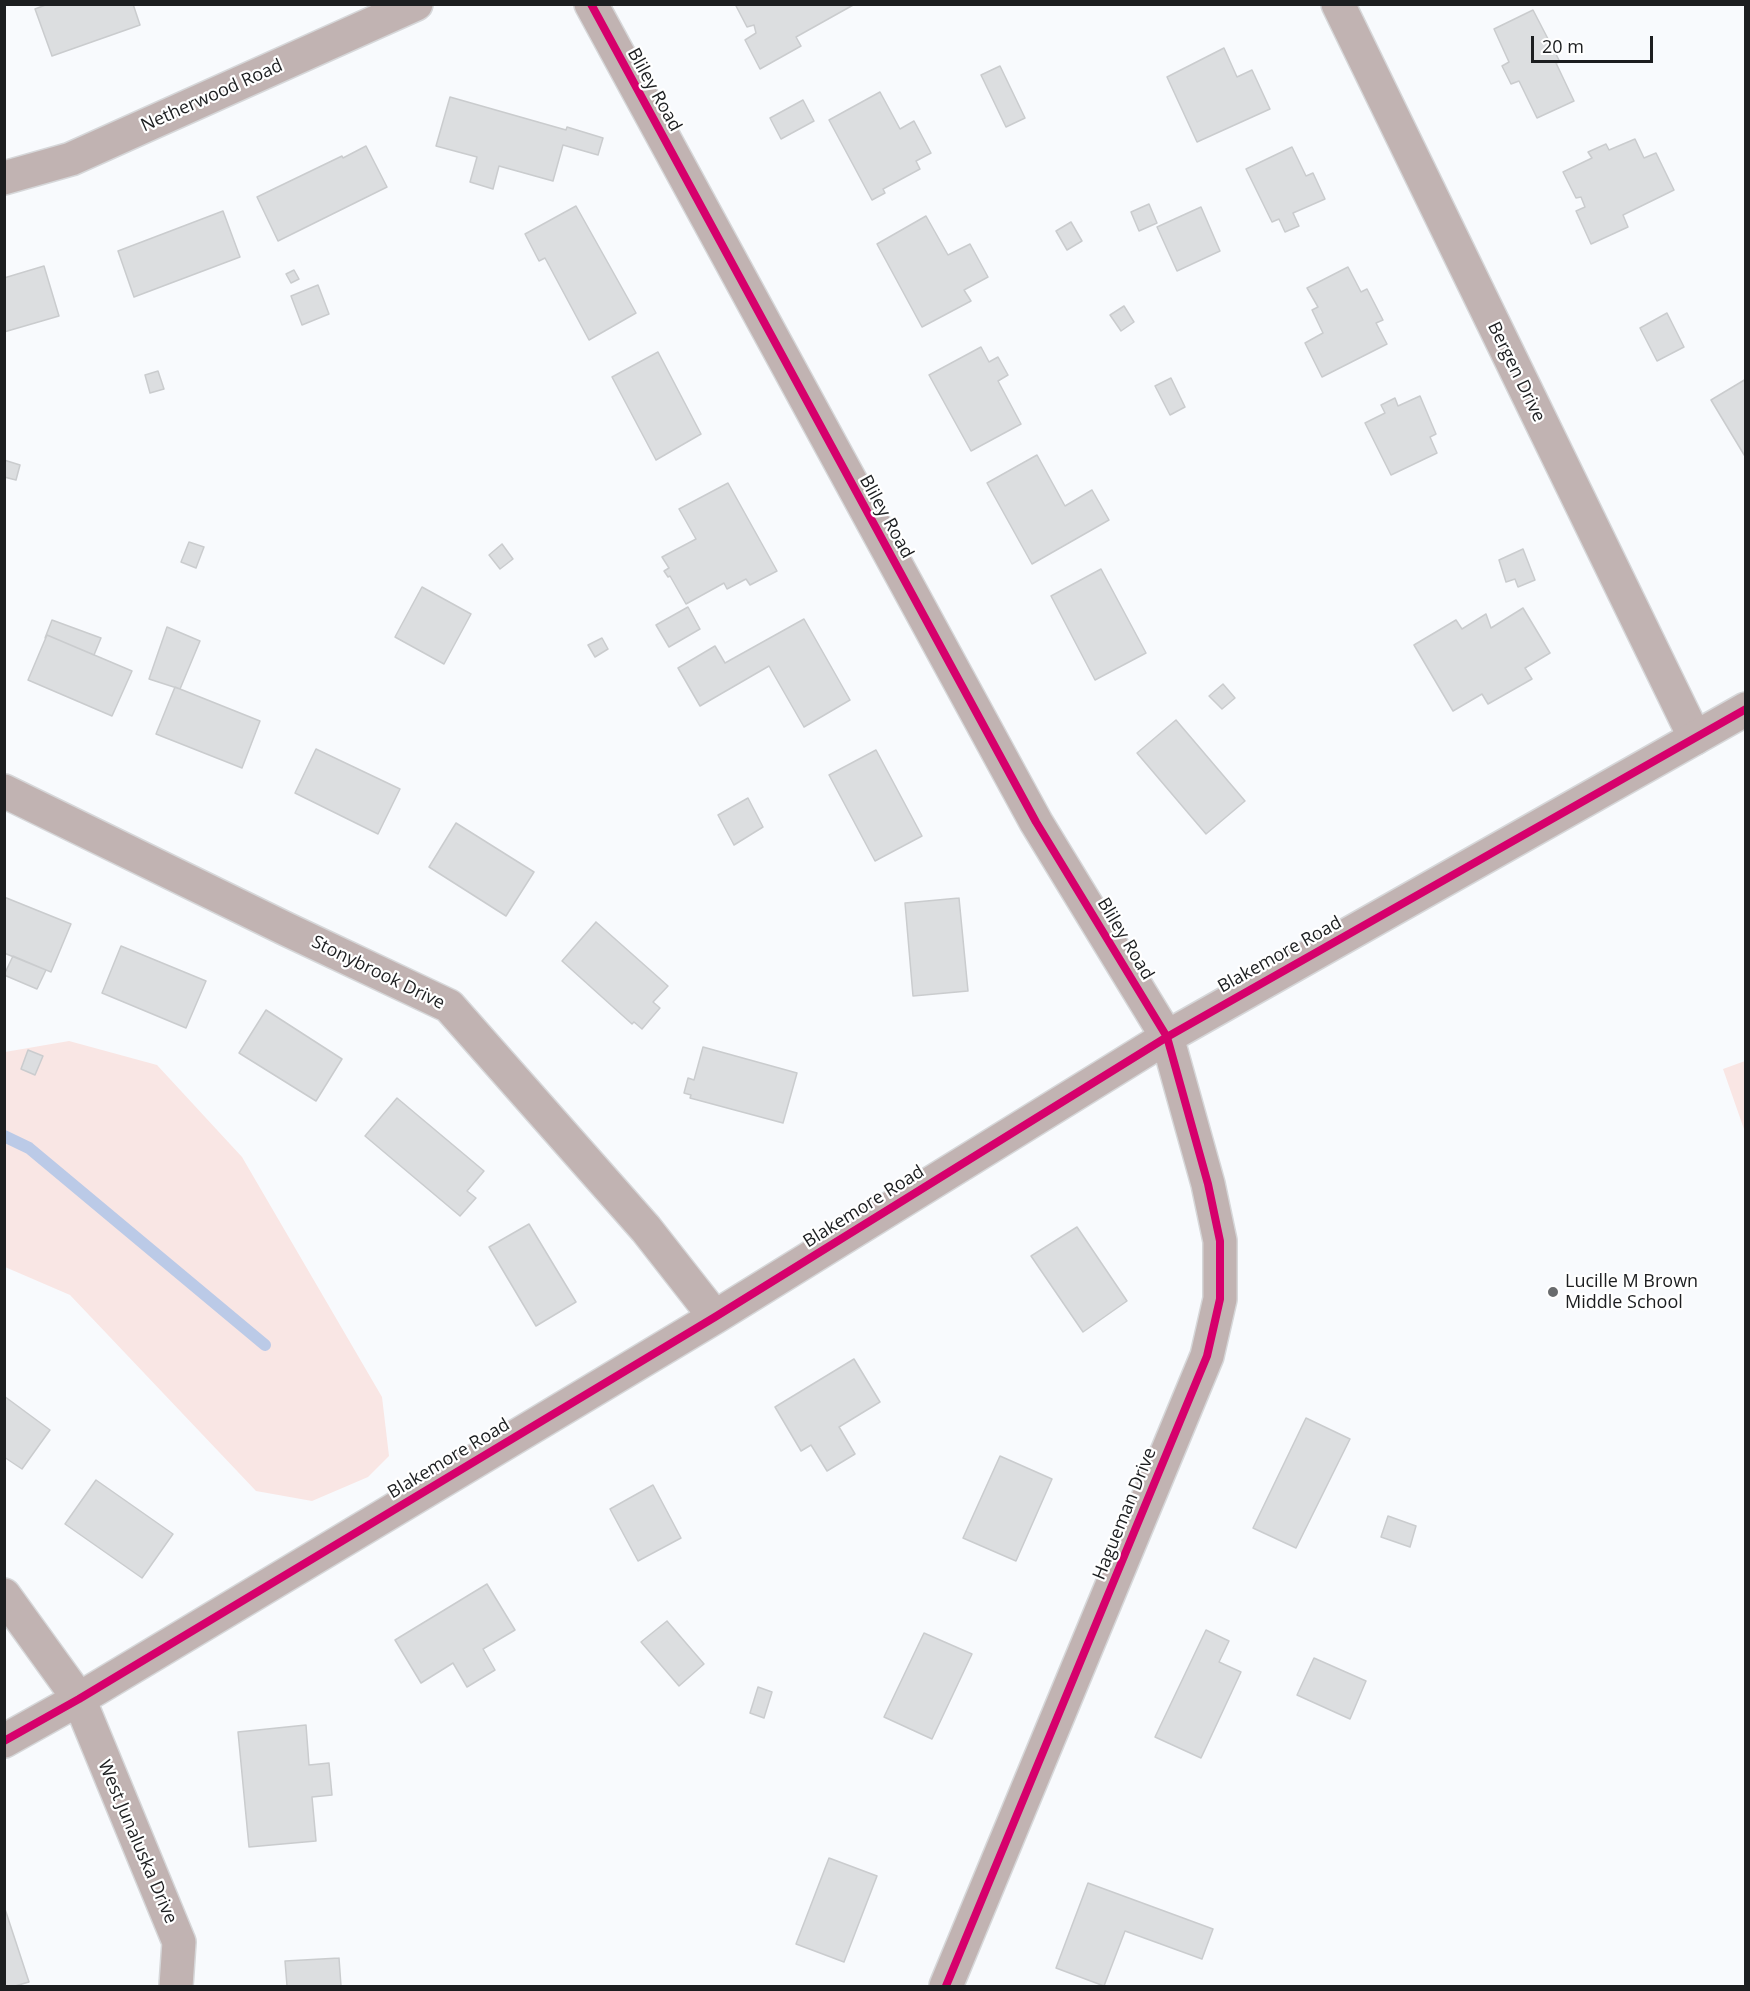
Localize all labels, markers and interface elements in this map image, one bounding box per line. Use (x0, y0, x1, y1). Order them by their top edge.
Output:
scale bar (1534, 24, 1656, 62)
text: 20 m (1542, 34, 1584, 58)
street label: Bliley Road (622, 45, 686, 135)
street label: Netherwood Road (138, 55, 286, 137)
street label: Bergen Drive (1482, 318, 1550, 426)
street label: Bliley Road (854, 472, 918, 562)
street label: Bliley Road (1092, 894, 1158, 984)
street label: Blakemore Road (1214, 912, 1346, 998)
street label: Stonybrook Drive (308, 931, 448, 1015)
street label: Blakemore Road (800, 1161, 928, 1253)
place label: Lucille M Brown Middle School (1565, 1271, 1698, 1314)
marker: Lucille M Brown Middle School (1546, 1285, 1560, 1299)
street label: Blakemore Road (384, 1414, 514, 1504)
street label: Hagueman Drive (1089, 1445, 1161, 1583)
street label: West Junaluska Drive (93, 1757, 181, 1927)

